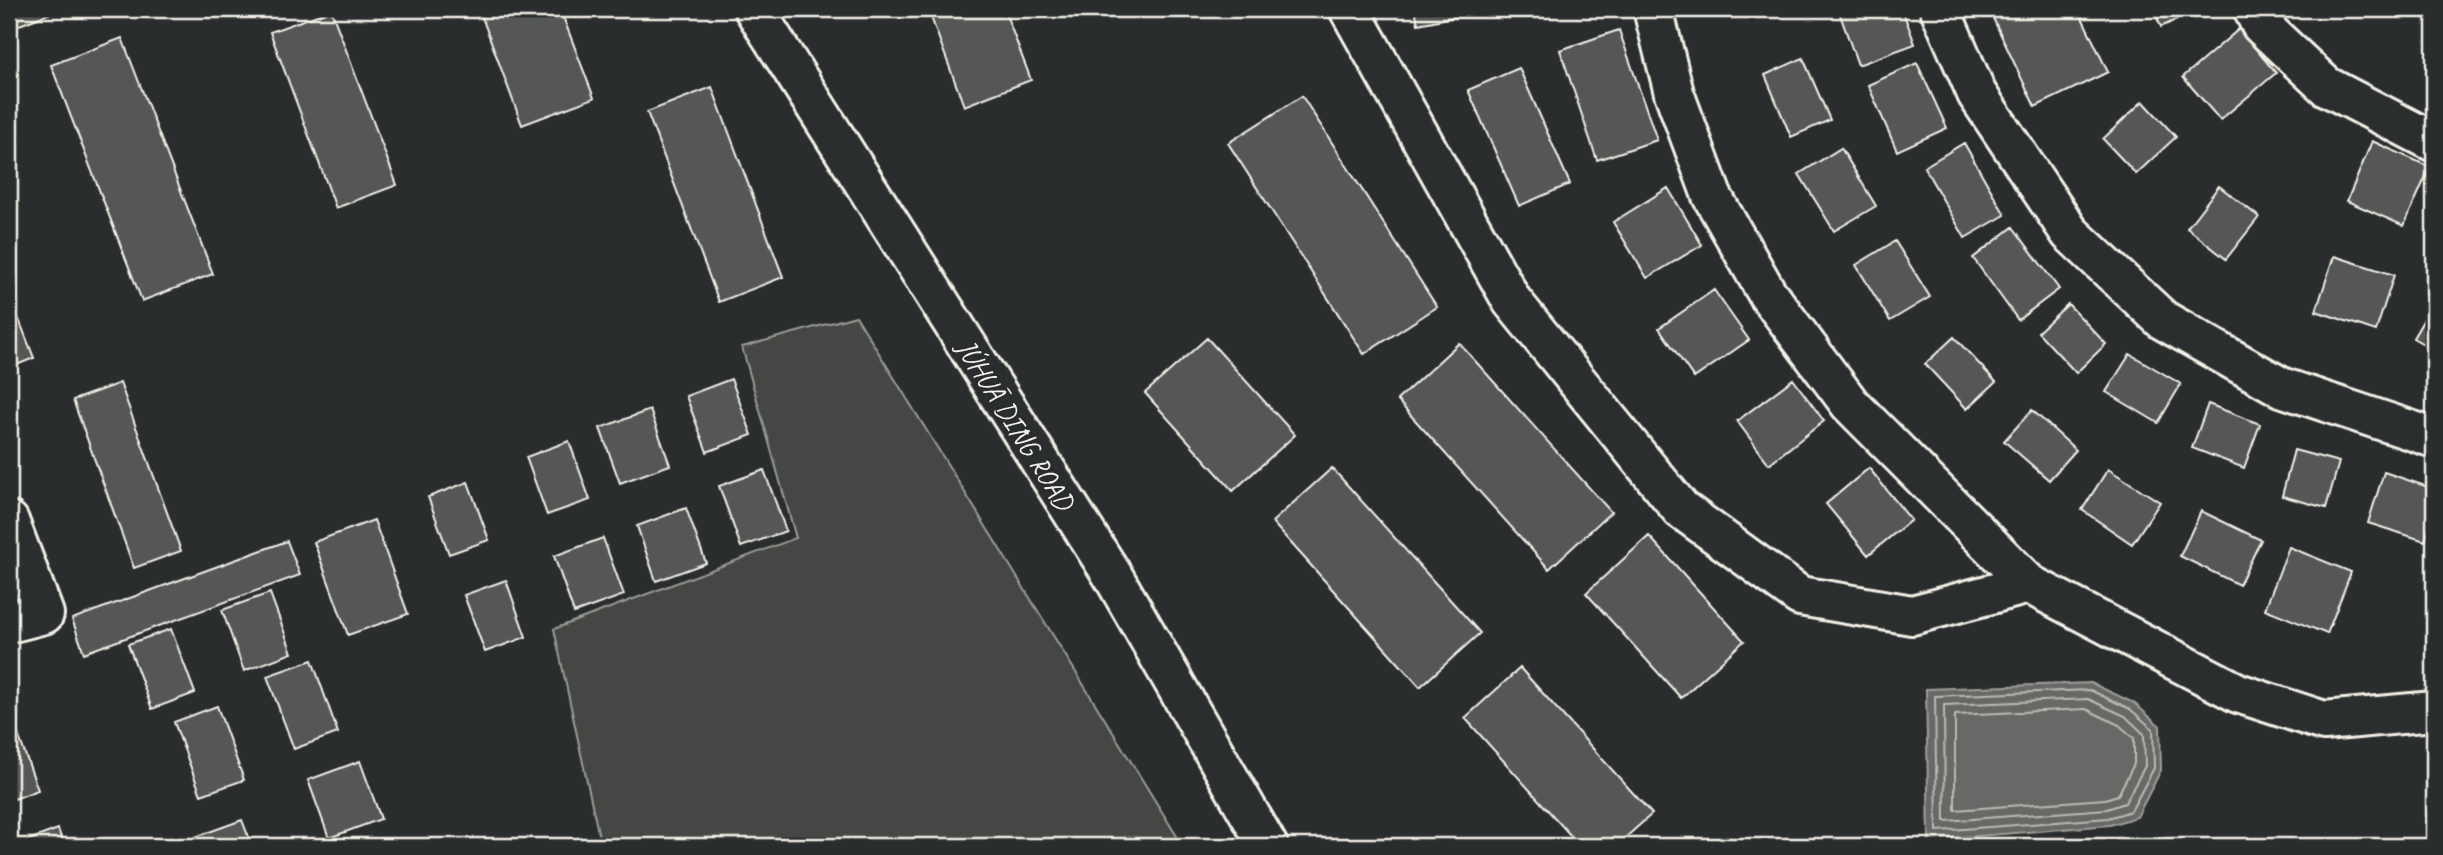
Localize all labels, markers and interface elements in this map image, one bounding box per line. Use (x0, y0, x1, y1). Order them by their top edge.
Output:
street label: JÚHUĀ DǏNG ROAD (948, 331, 1084, 519)

